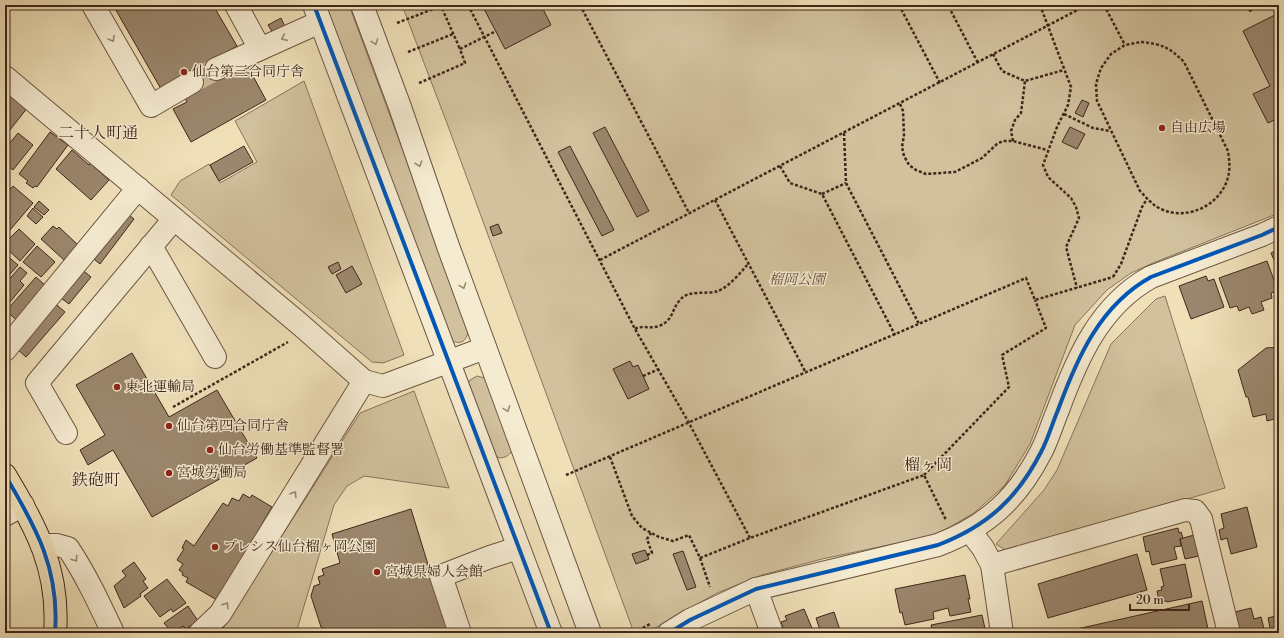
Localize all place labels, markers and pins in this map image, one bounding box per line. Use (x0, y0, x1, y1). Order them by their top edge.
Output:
place label: 仙台第三合同庁舎 (192, 63, 304, 81)
marker: 仙台第三合同庁舎 (179, 67, 189, 77)
place label: 自由広場 (1170, 119, 1226, 137)
marker: 自由広場 (1157, 123, 1167, 133)
place label: 東北運輸局 (125, 378, 195, 396)
marker: 東北運輸局 (112, 382, 122, 392)
place label: 仙台第四合同庁舎 (177, 417, 289, 435)
marker: 仙台第四合同庁舎 (164, 421, 174, 431)
place label: 仙台労働基準監督署 (218, 441, 344, 459)
marker: 仙台労働基準監督署 (205, 445, 215, 455)
place label: 宮城労働局 (177, 464, 247, 482)
marker: 宮城労働局 (164, 468, 174, 478)
place label: プレシス仙台榴ヶ岡公園 (223, 538, 376, 556)
marker: プレシス仙台榴ヶ岡公園 (210, 542, 220, 552)
place label: 宮城県婦人会館 (385, 563, 483, 581)
marker: 宮城県婦人会館 (372, 567, 382, 577)

